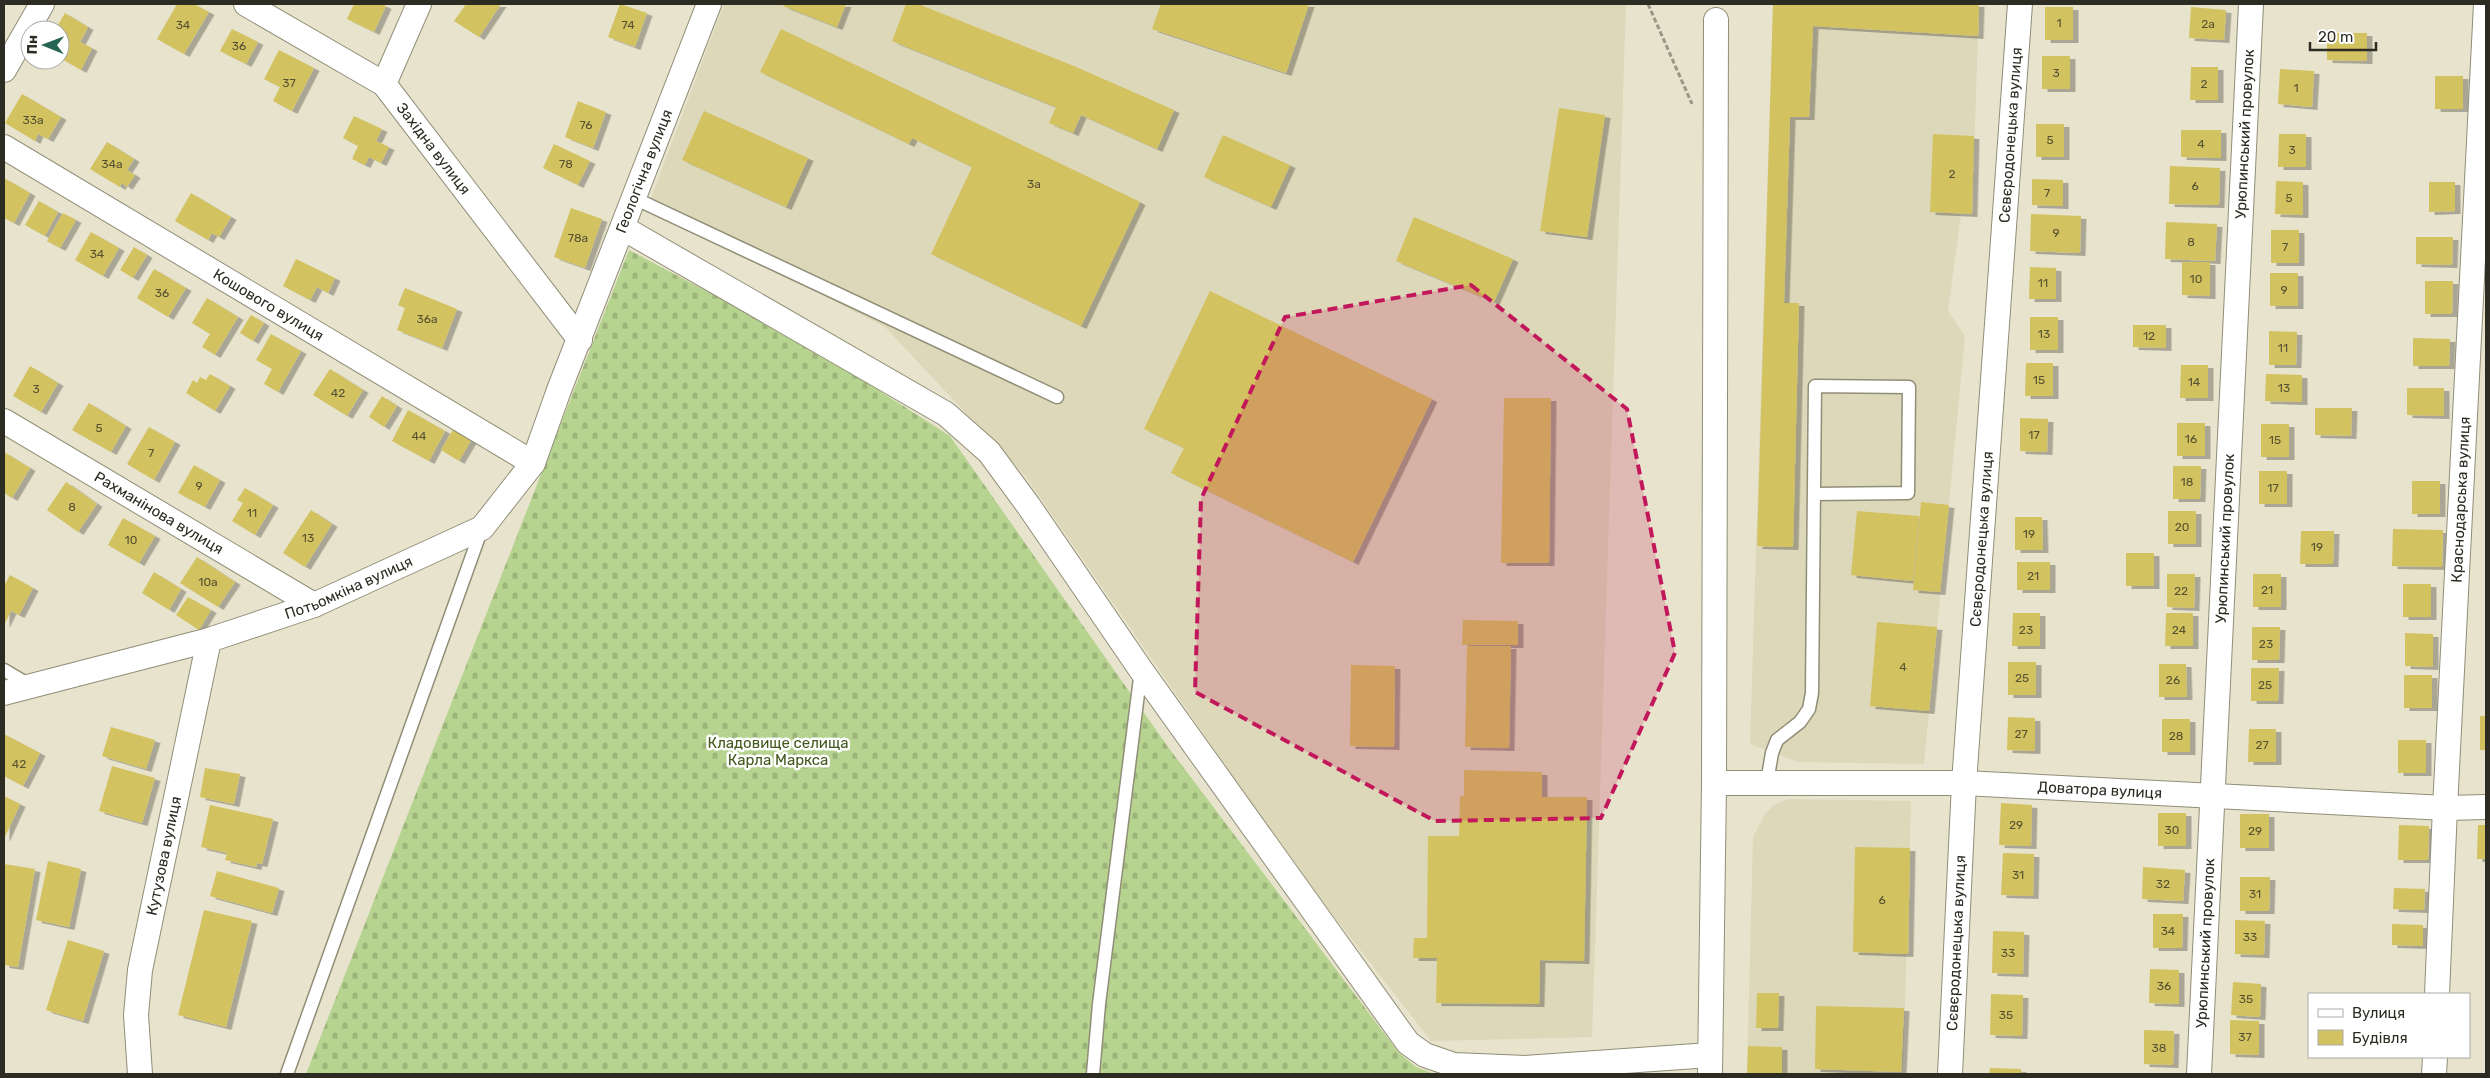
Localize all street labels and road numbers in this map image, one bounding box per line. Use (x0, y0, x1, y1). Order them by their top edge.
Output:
street label: Сєвєродонецька вулиця (1995, 47, 2026, 223)
street label: Урюпинський провулок (2232, 49, 2258, 220)
street label: Західна вулиця (393, 99, 474, 198)
street label: Геологічна вулиця (612, 107, 676, 236)
street label: Кошового вулиця (210, 265, 327, 345)
street label: Краснодарська вулиця (2448, 416, 2474, 583)
street label: Сєвєродонецька вулиця (1966, 450, 1997, 627)
street label: Урюпинський провулок (2212, 453, 2238, 624)
street label: Рахманінова вулиця (91, 468, 227, 558)
street label: Потьомкіна вулиця (282, 552, 415, 623)
street label: Доватора вулиця (2037, 778, 2163, 802)
street label: Кутузова вулиця (143, 795, 185, 917)
street label: Сєвєродонецька вулиця (1943, 855, 1970, 1032)
street label: Урюпинський провулок (2192, 858, 2218, 1029)

